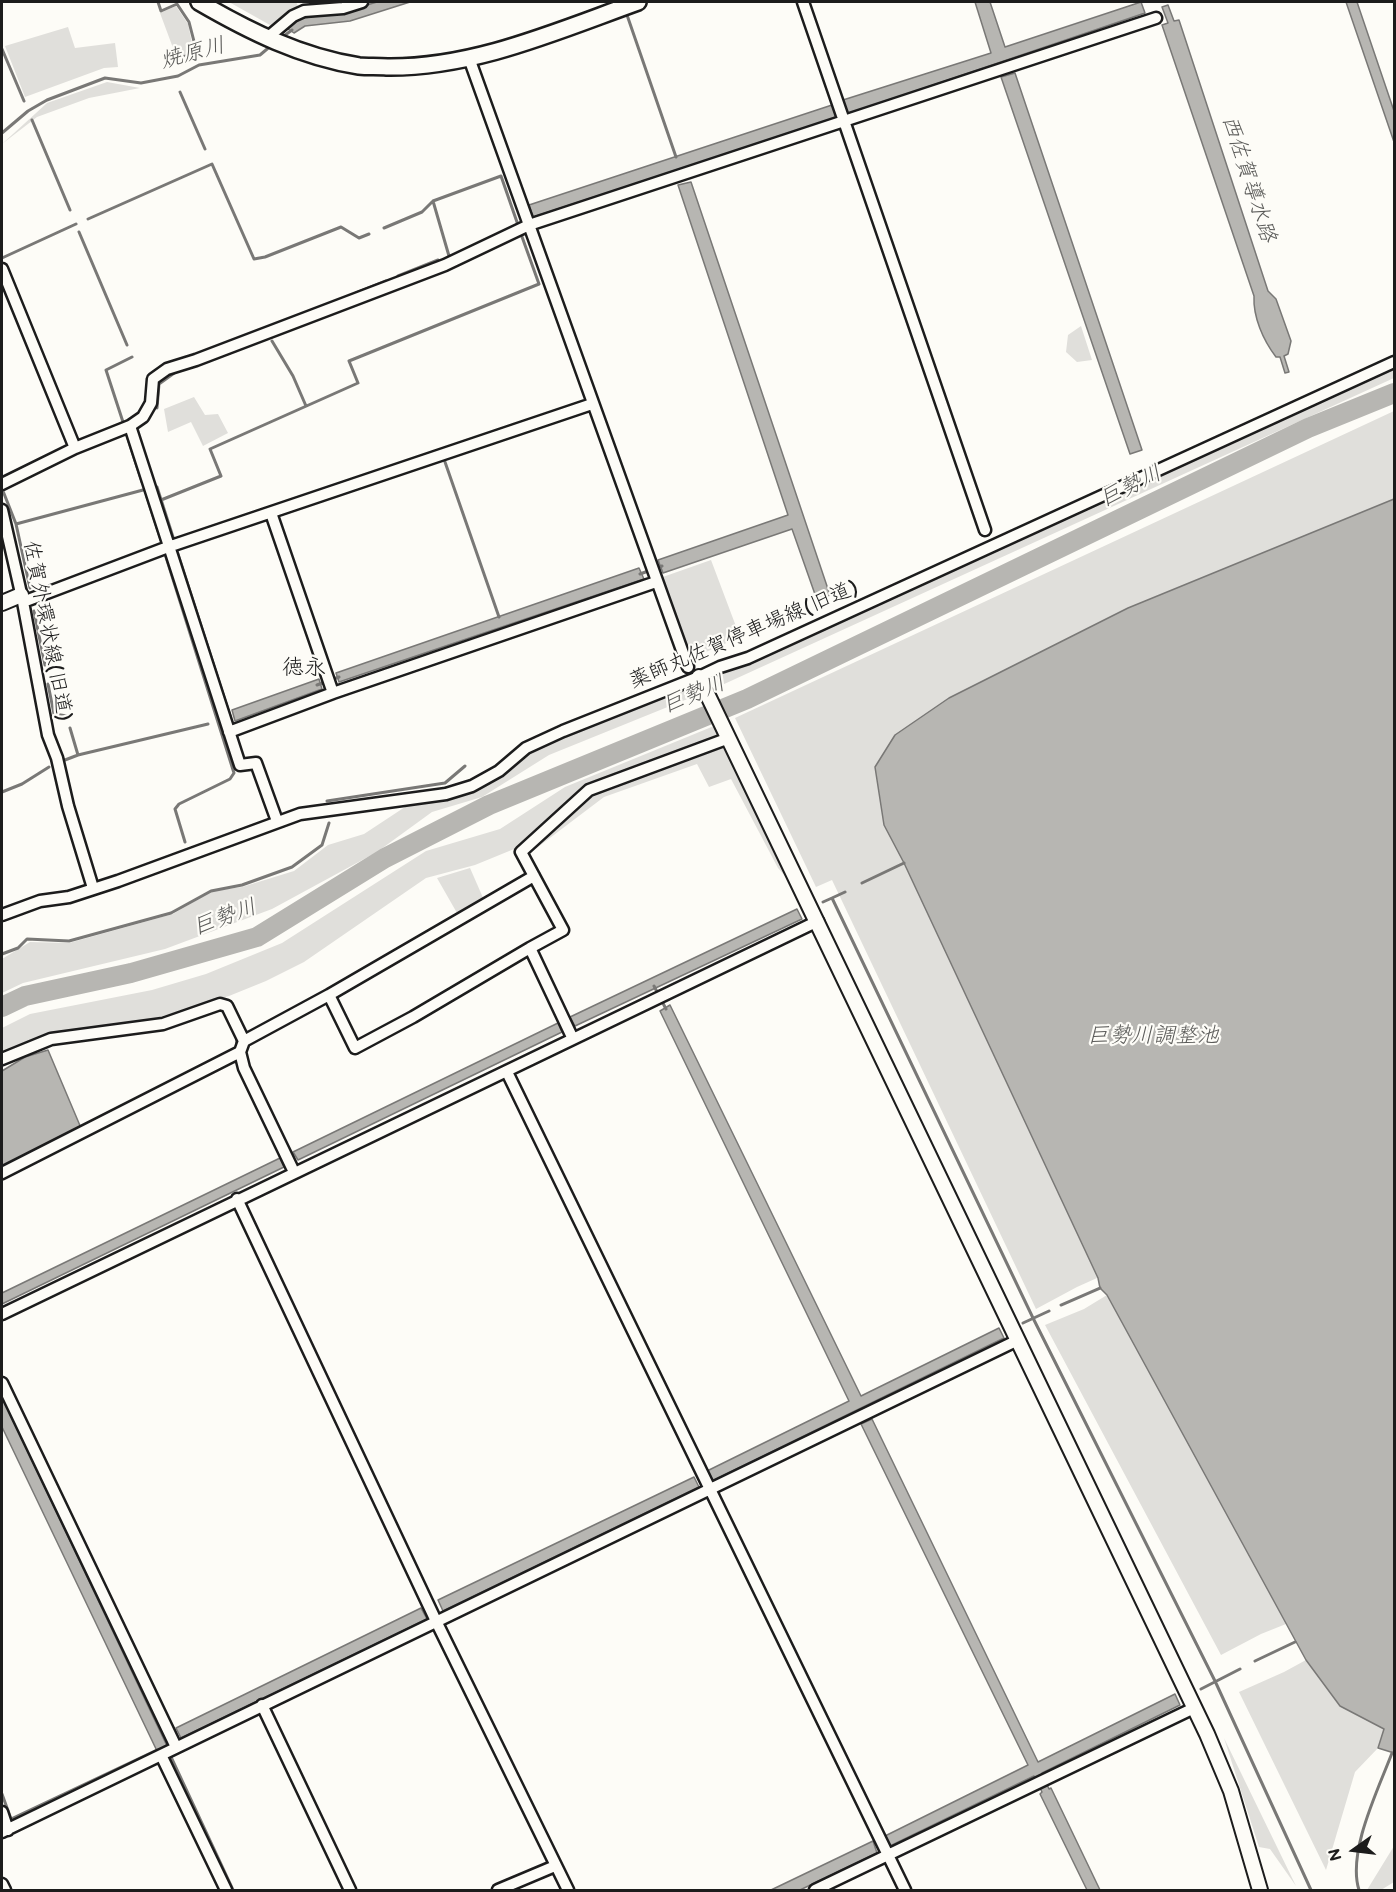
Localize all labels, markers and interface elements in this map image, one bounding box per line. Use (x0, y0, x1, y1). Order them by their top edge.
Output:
water label: 焼原川 (158, 33, 228, 75)
water label: 西佐賀導水路 (1215, 112, 1281, 246)
water label: 巨勢川 (1096, 461, 1166, 513)
street label: 佐賀外環状線(旧道) (17, 539, 77, 723)
street label: 薬師丸佐賀停車場線(旧道) (626, 575, 862, 695)
district label: 徳永 (282, 655, 326, 681)
water label: 巨勢川 (658, 670, 730, 720)
water label: 巨勢川 (189, 894, 261, 942)
water label: 巨勢川調整池 (1087, 1023, 1219, 1049)
north arrow (1324, 1820, 1384, 1880)
text: N (1325, 1846, 1347, 1863)

